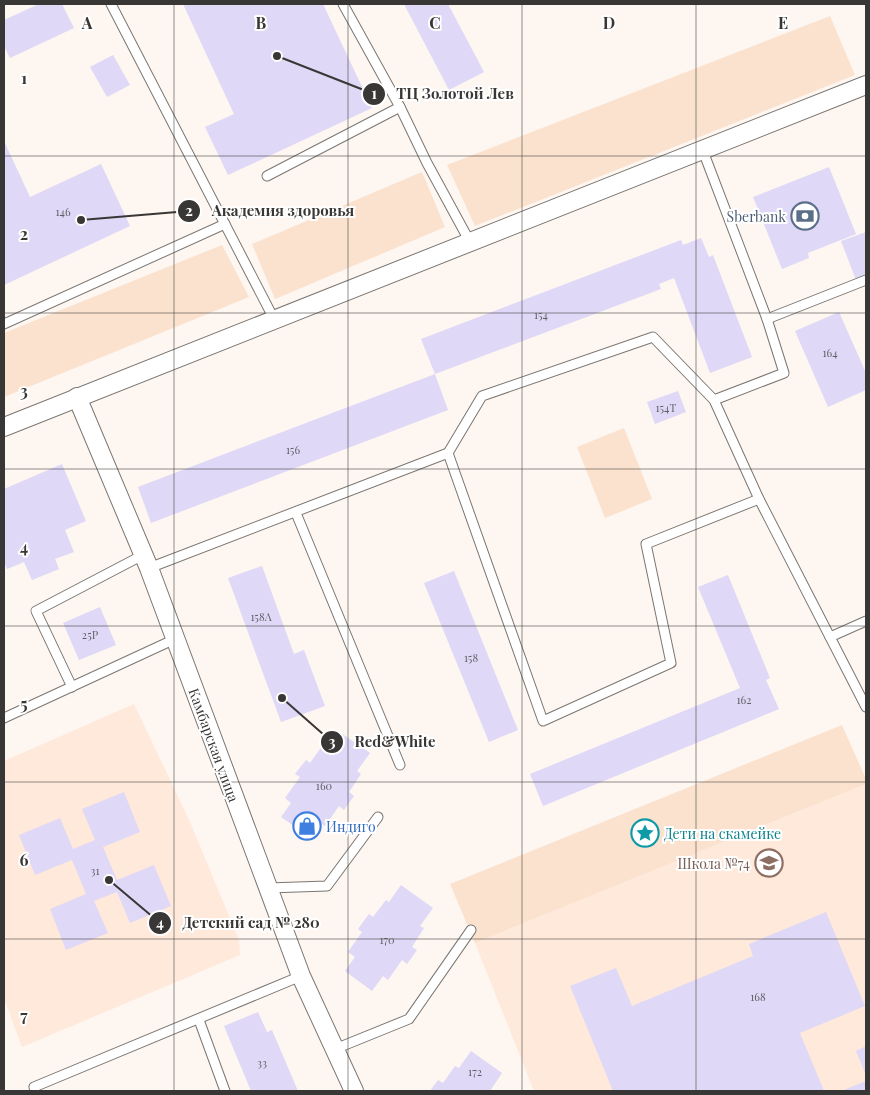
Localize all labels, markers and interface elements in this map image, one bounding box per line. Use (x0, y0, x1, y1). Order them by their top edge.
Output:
text: A (81, 12, 93, 33)
text: B (256, 12, 267, 33)
text: C (429, 12, 441, 33)
text: D (603, 12, 615, 33)
text: E (778, 12, 788, 33)
text: 1 (21, 67, 27, 88)
callout: ТЦ Золотой Лев (362, 79, 524, 109)
text: 1 (371, 83, 377, 103)
text: ТЦ Золотой Лев (396, 83, 514, 103)
callout: Академия здоровья (177, 196, 364, 226)
text: 2 (185, 200, 193, 220)
text: Академия здоровья (211, 200, 355, 220)
bank icon: Sberbank (790, 201, 820, 231)
house number: 146 (55, 204, 71, 219)
place label: Sberbank (727, 207, 786, 226)
text: 2 (20, 223, 28, 244)
house number: 154 (534, 307, 549, 322)
house number: 164 (822, 345, 838, 360)
text: 3 (20, 380, 28, 401)
house number: 154Т (656, 400, 677, 415)
house number: 156 (286, 442, 300, 457)
text: 4 (20, 536, 28, 557)
house number: 158А (250, 609, 272, 624)
house number: 25Р (82, 627, 99, 642)
house number: 158 (464, 650, 478, 665)
street label: Камбарская улица (185, 685, 243, 805)
house number: 162 (736, 692, 752, 707)
text: 5 (20, 693, 28, 714)
callout: Red&White (320, 727, 446, 757)
text: 3 (328, 731, 336, 751)
text: Red&White (354, 731, 436, 751)
house number: 160 (316, 778, 333, 793)
shop icon: Индиго (292, 811, 322, 841)
place label: Индиго (326, 817, 376, 836)
place icon: Дети на скамейке (630, 818, 660, 848)
place label: Дети на скамейке (664, 824, 781, 843)
school or university icon: Школа №74 (754, 848, 784, 878)
text: 6 (20, 849, 29, 870)
place label: Школа №74 (677, 854, 750, 873)
house number: 31 (90, 863, 100, 878)
callout: Детский сад № 280 (147, 908, 330, 938)
text: 4 (156, 912, 164, 932)
text: Детский сад № 280 (182, 912, 320, 932)
house number: 170 (379, 932, 395, 947)
house number: 168 (750, 989, 766, 1004)
text: 7 (20, 1005, 28, 1026)
house number: 33 (257, 1055, 267, 1070)
house number: 172 (468, 1064, 482, 1079)

